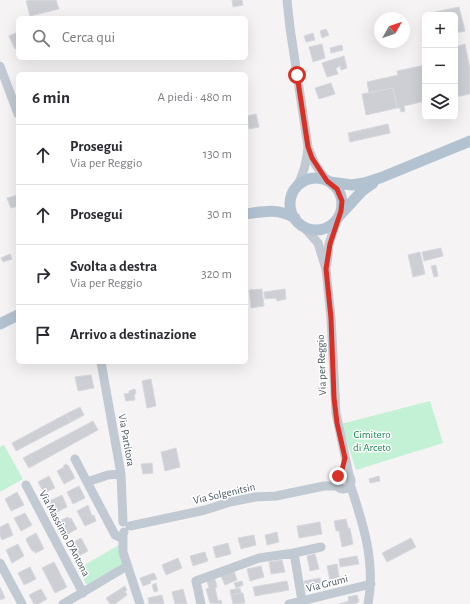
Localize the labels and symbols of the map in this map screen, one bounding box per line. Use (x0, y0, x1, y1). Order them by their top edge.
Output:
north arrow (374, 12, 410, 48)
route start (288, 66, 306, 84)
street label: Via per Reggio (315, 334, 328, 396)
street label: Via Partitora (116, 413, 137, 467)
park label: Cimitero di Arceto (353, 429, 391, 453)
route end (329, 467, 347, 485)
street label: Via Solgenitsin (192, 481, 256, 506)
street label: Via Massimo D'Antona (37, 488, 92, 578)
street label: Via Grumi (305, 573, 349, 594)

